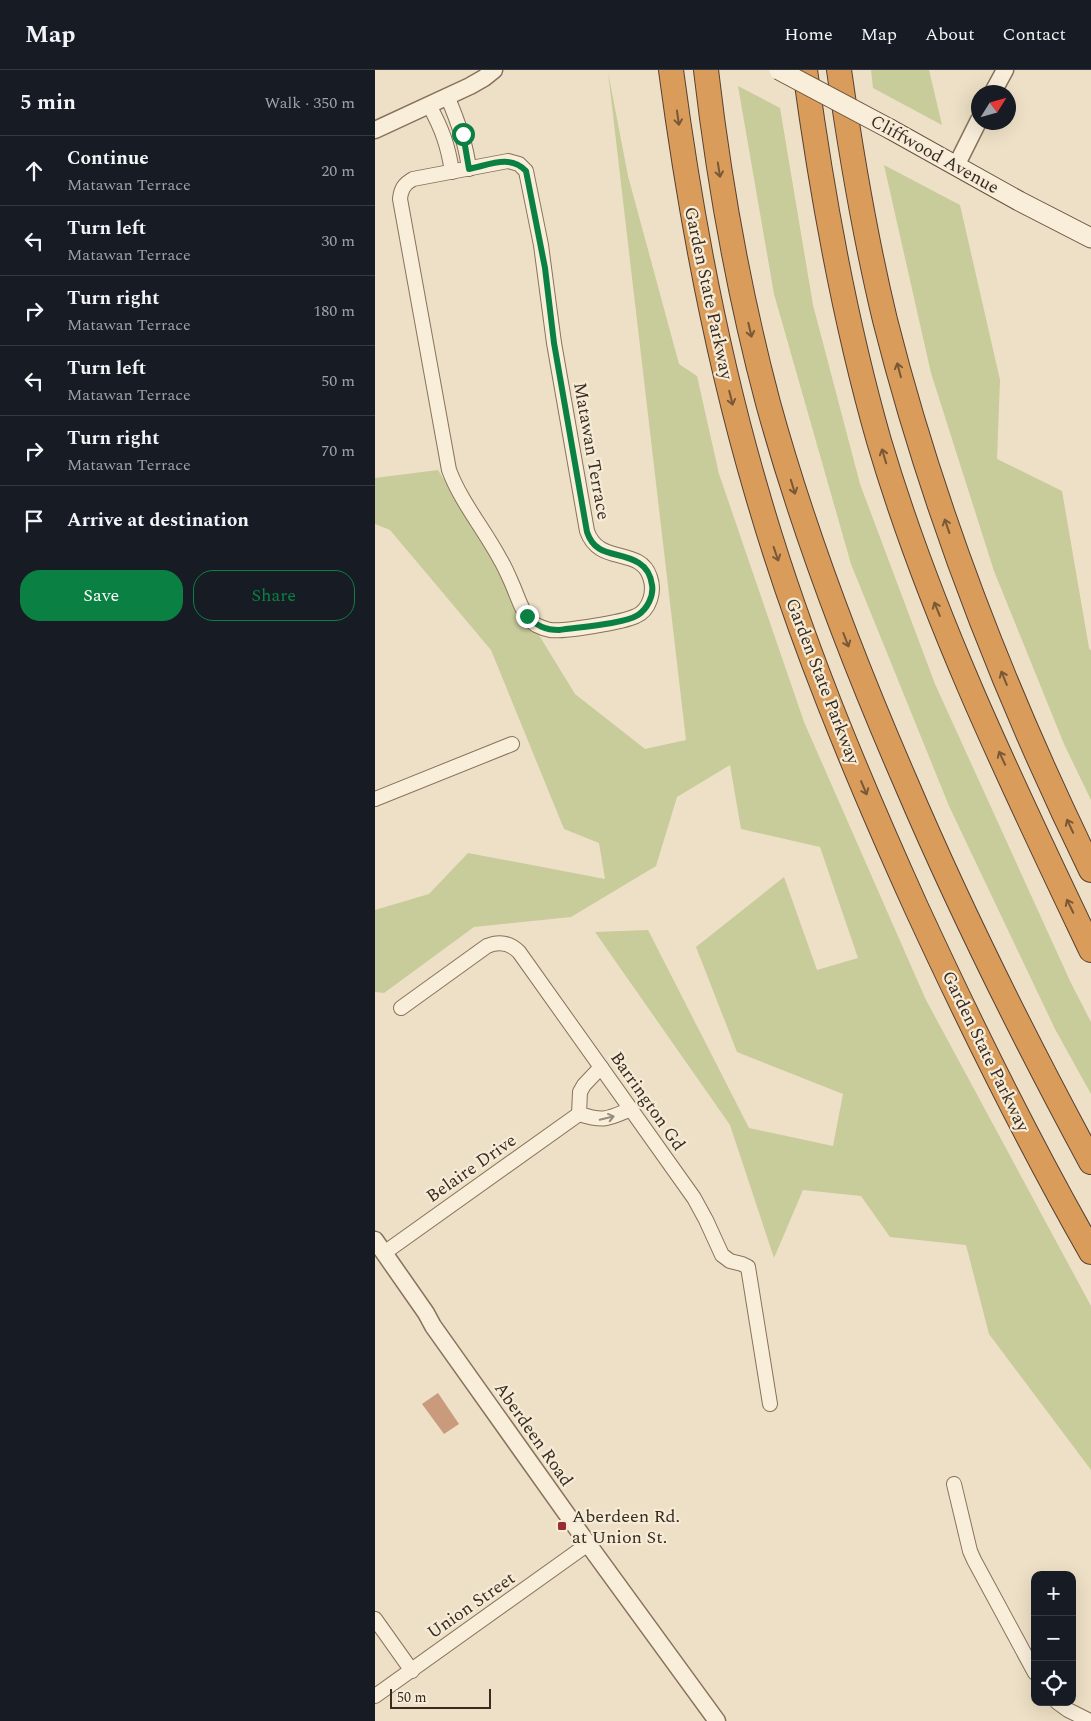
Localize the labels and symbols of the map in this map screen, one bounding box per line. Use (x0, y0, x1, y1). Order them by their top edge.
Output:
north arrow (971, 85, 1016, 130)
street label: Cliffwood Avenue (865, 108, 1004, 201)
one-way arrow (673, 110, 683, 126)
route start (452, 123, 475, 146)
one-way arrow (715, 162, 725, 178)
street label: Garden State Parkway (677, 204, 740, 383)
one-way arrow (746, 321, 756, 337)
one-way arrow (893, 363, 903, 379)
street label: Matawan Terrace (566, 380, 617, 522)
one-way arrow (727, 390, 736, 406)
one-way arrow (878, 448, 888, 464)
one-way arrow (788, 478, 798, 494)
one-way arrow (941, 518, 951, 534)
one-way arrow (772, 546, 781, 562)
street label: Garden State Parkway (778, 594, 867, 769)
one-way arrow (932, 602, 942, 617)
route end (516, 605, 539, 628)
one-way arrow (842, 632, 851, 647)
one-way arrow (999, 671, 1008, 686)
one-way arrow (996, 751, 1006, 766)
one-way arrow (860, 780, 869, 795)
one-way arrow (1064, 819, 1074, 834)
one-way arrow (1065, 898, 1075, 913)
street label: Garden State Parkway (935, 966, 1037, 1137)
street label: Barrington Gd (603, 1046, 692, 1156)
one-way arrow (598, 1113, 614, 1122)
street label: Belaire Drive (421, 1127, 522, 1210)
street label: Aberdeen Road (487, 1376, 580, 1492)
place label: Aberdeen Rd. at Union St. (572, 1503, 680, 1551)
marker: Aberdeen Rd. at Union St. (556, 1520, 568, 1532)
street label: Union Street (422, 1565, 521, 1646)
scale bar (390, 1686, 491, 1709)

